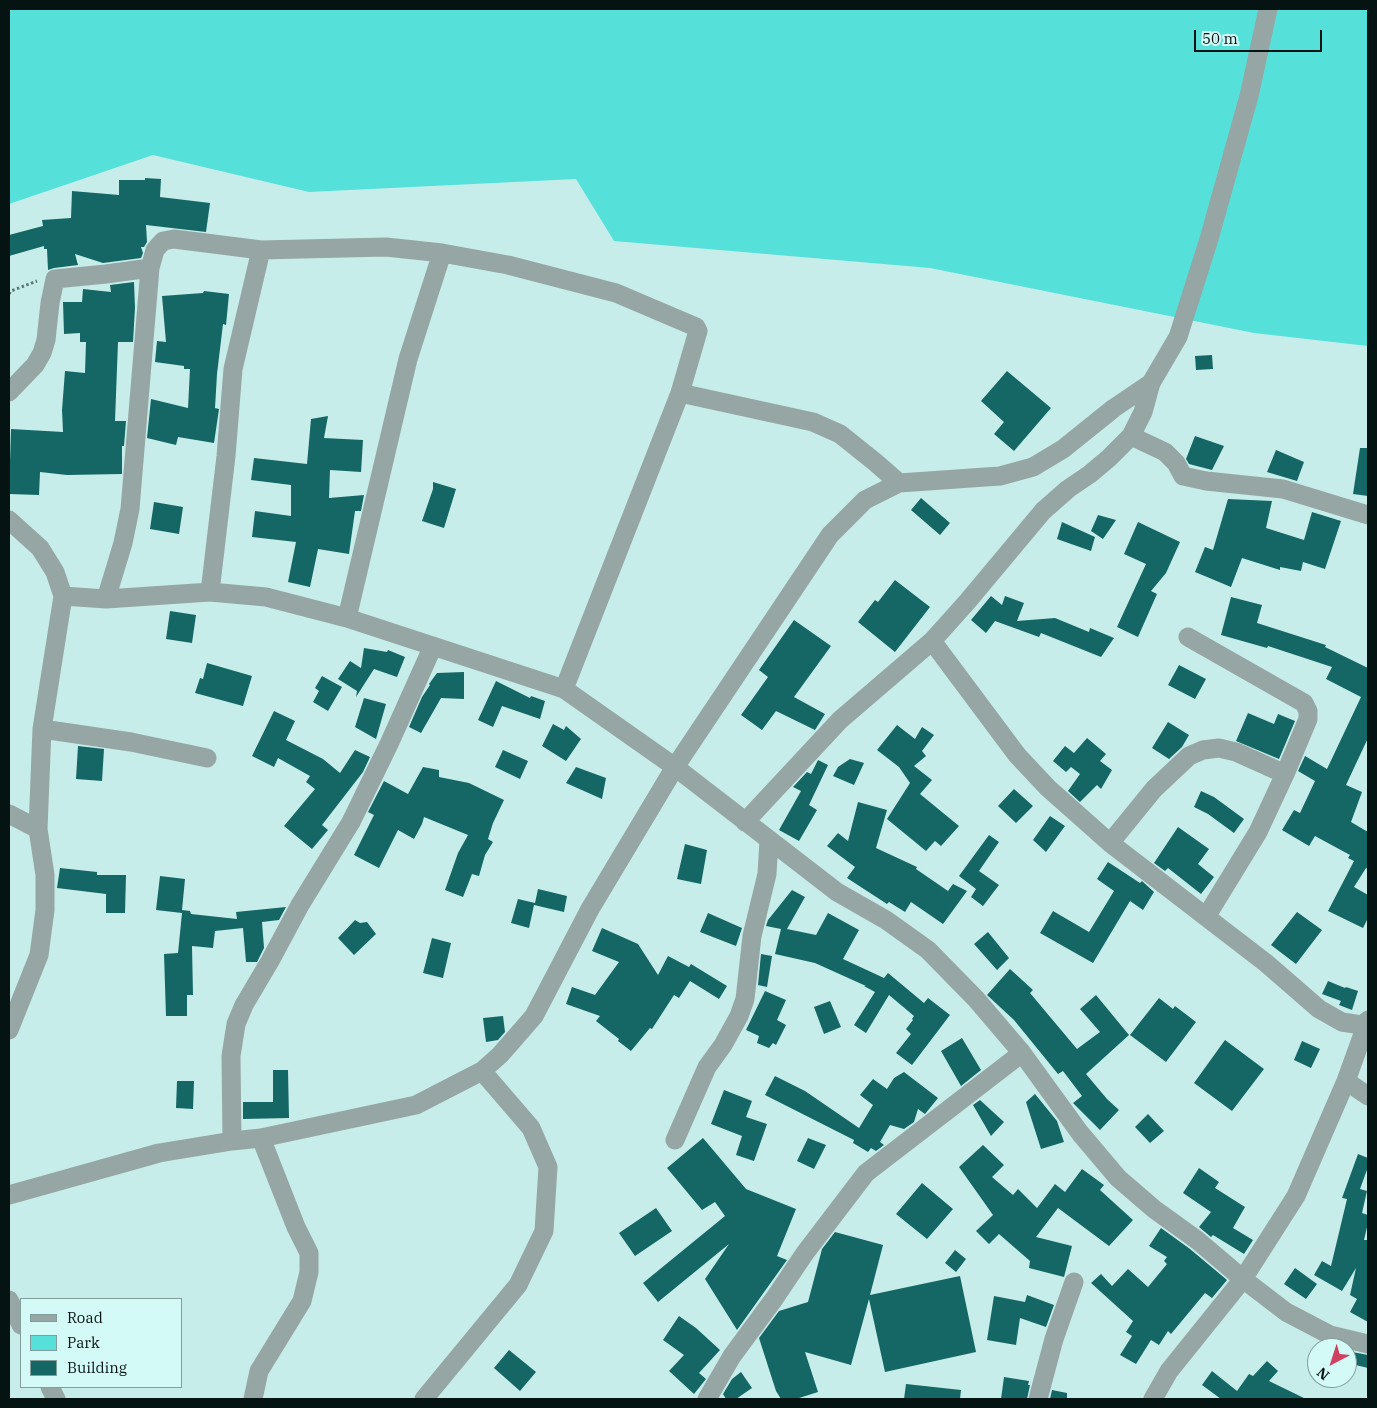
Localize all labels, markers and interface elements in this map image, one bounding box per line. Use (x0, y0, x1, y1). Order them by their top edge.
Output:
scale bar (1197, 20, 1324, 52)
text: 50 m (1202, 29, 1238, 48)
legend (20, 1298, 182, 1388)
text: Road (67, 1308, 103, 1327)
text: Park (67, 1333, 100, 1352)
north arrow (1307, 1338, 1357, 1388)
text: Building (67, 1358, 127, 1377)
text: N (1313, 1363, 1333, 1384)

